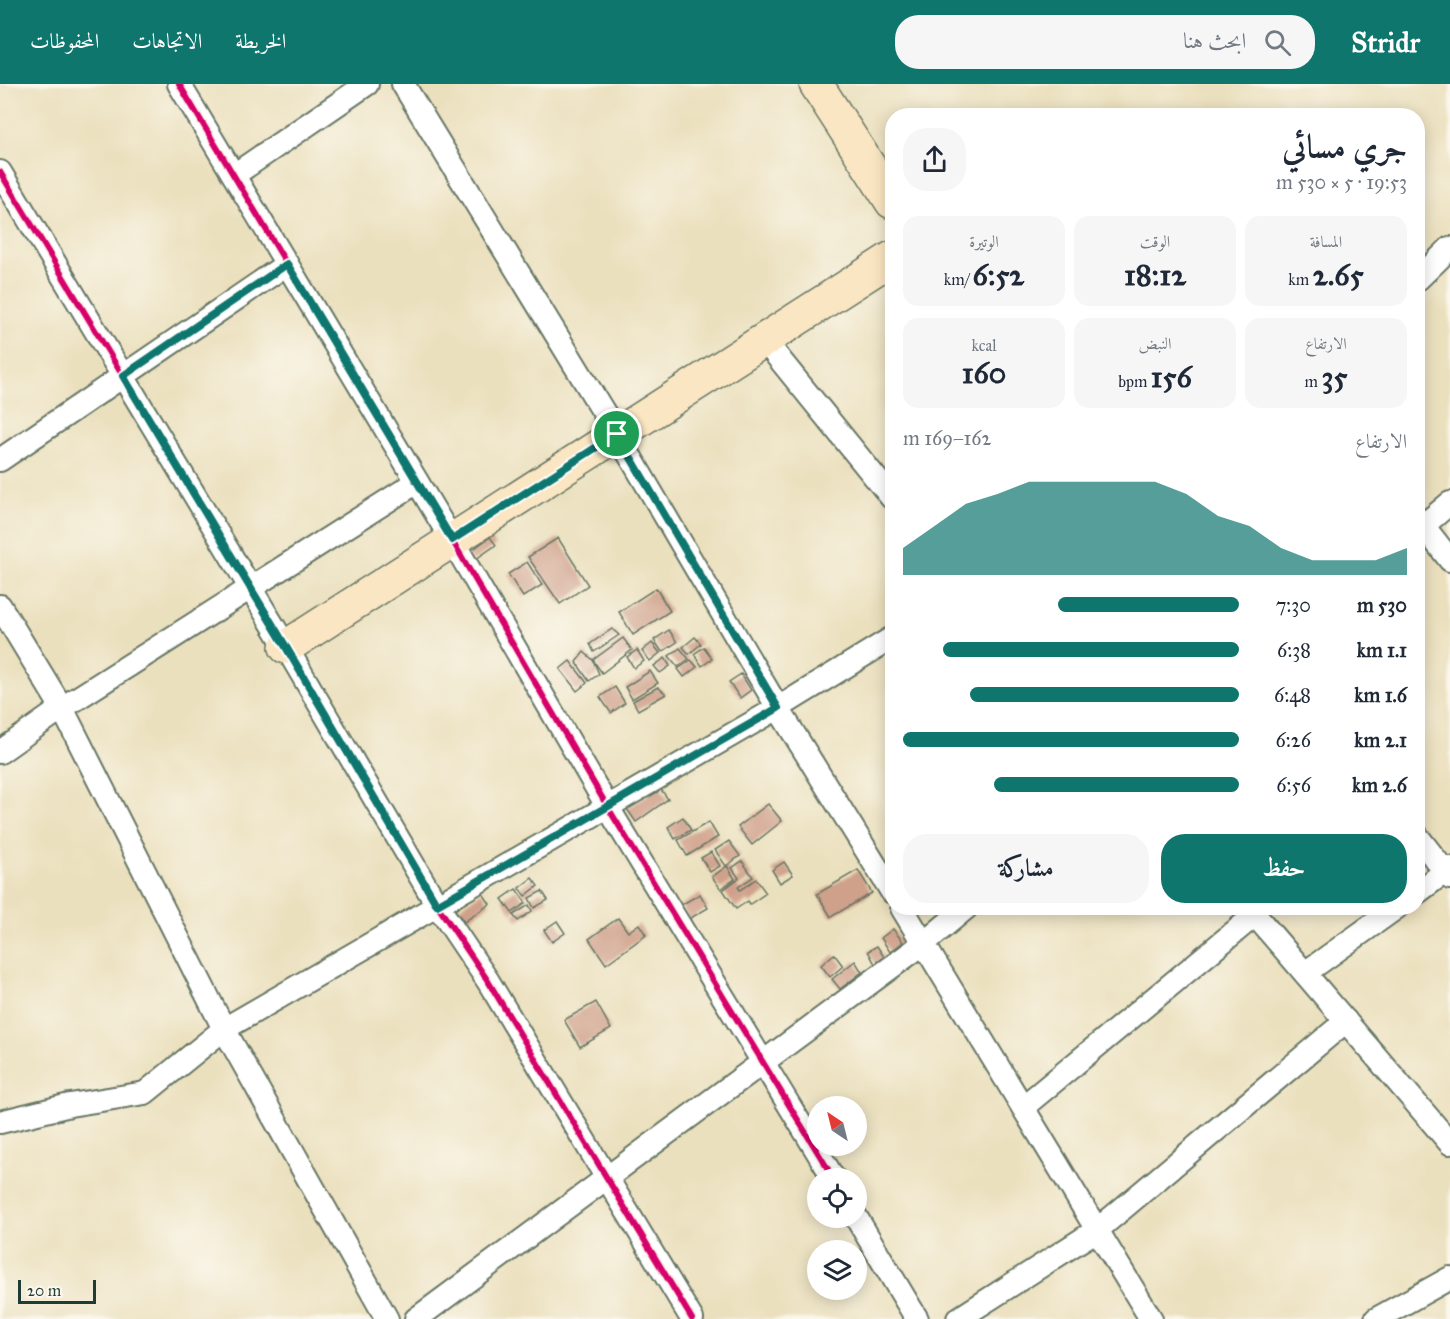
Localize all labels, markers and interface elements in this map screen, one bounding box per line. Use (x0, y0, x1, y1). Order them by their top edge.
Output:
search box (895, 15, 1315, 69)
text: Stridr (1351, 25, 1420, 60)
icon: search (1261, 26, 1294, 59)
text: ابحث هنا (1183, 27, 1246, 54)
text: المحفوظات (30, 28, 99, 54)
text: الاتجاهات (132, 28, 202, 54)
text: الخريطة (235, 28, 286, 54)
text: جري مسائي (1282, 127, 1407, 167)
button: share (903, 128, 966, 191)
text: 19:53 · 5 × 530 m (1276, 170, 1407, 194)
text: الوتيرة (969, 232, 999, 251)
text: الوقت (1140, 232, 1170, 251)
text: المسافة (1310, 232, 1342, 251)
text: 6:52 (972, 257, 1024, 293)
text: 18:12 (1124, 257, 1186, 293)
text: 2.65 (1313, 257, 1364, 293)
text: /km (944, 270, 972, 289)
text: km (1288, 270, 1313, 289)
text: النبض (1139, 334, 1171, 353)
text: الارتفاع (1305, 334, 1347, 353)
text: kcal (971, 336, 997, 355)
text: 160 (962, 355, 1006, 391)
text: 156 (1151, 359, 1192, 395)
text: 35 (1321, 359, 1347, 395)
text: bpm (1118, 372, 1151, 391)
text: m (1305, 372, 1321, 391)
pin (591, 408, 642, 459)
icon: arrive (600, 417, 633, 450)
text: 162–169 m (903, 426, 991, 450)
text: الارتفاع (1355, 429, 1407, 453)
text: 7:30 (1276, 593, 1311, 617)
text: 530 m (1357, 593, 1407, 617)
text: 6:38 (1277, 638, 1311, 662)
text: 1.1 km (1357, 638, 1407, 662)
text: 6:48 (1274, 683, 1311, 707)
text: 1.6 km (1354, 683, 1407, 707)
text: 6:26 (1276, 728, 1311, 752)
text: 2.1 km (1354, 728, 1407, 752)
text: 6:56 (1276, 773, 1311, 797)
text: 2.6 km (1352, 773, 1407, 797)
button: مشاركة (903, 834, 1149, 903)
button: حفظ (1161, 834, 1407, 903)
north arrow (807, 1096, 867, 1156)
map controls (807, 1096, 867, 1300)
button: locate (807, 1168, 867, 1228)
button: layers (807, 1240, 867, 1300)
scale bar (18, 1277, 96, 1304)
text: 20 m (27, 1281, 61, 1300)

